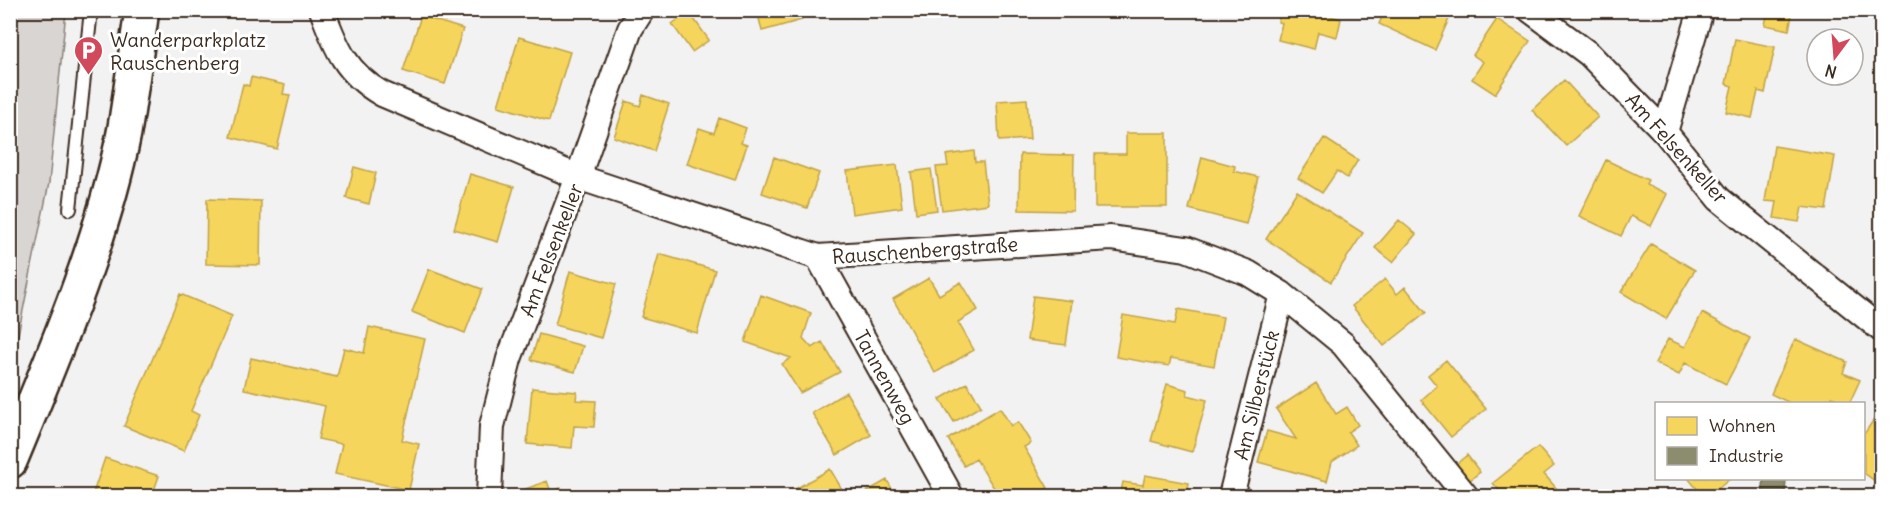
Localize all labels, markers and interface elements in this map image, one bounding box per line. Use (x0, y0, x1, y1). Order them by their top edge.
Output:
place label: Wanderparkplatz Rauschenberg (110, 27, 266, 75)
north arrow (1805, 27, 1865, 87)
parking icon: Wanderparkplatz Rauschenberg (73, 34, 105, 76)
text: N (1823, 60, 1839, 83)
street label: Am Felsenkeller (1621, 87, 1733, 209)
street label: Am Felsenkeller (514, 180, 588, 320)
street label: Rauschenbergstraße (831, 231, 1019, 269)
street label: Tannenweg (849, 326, 921, 428)
street label: Am Silberstück (1228, 327, 1284, 463)
legend (1655, 402, 1865, 480)
text: Wohnen (1709, 414, 1776, 437)
text: Industrie (1709, 444, 1784, 467)

